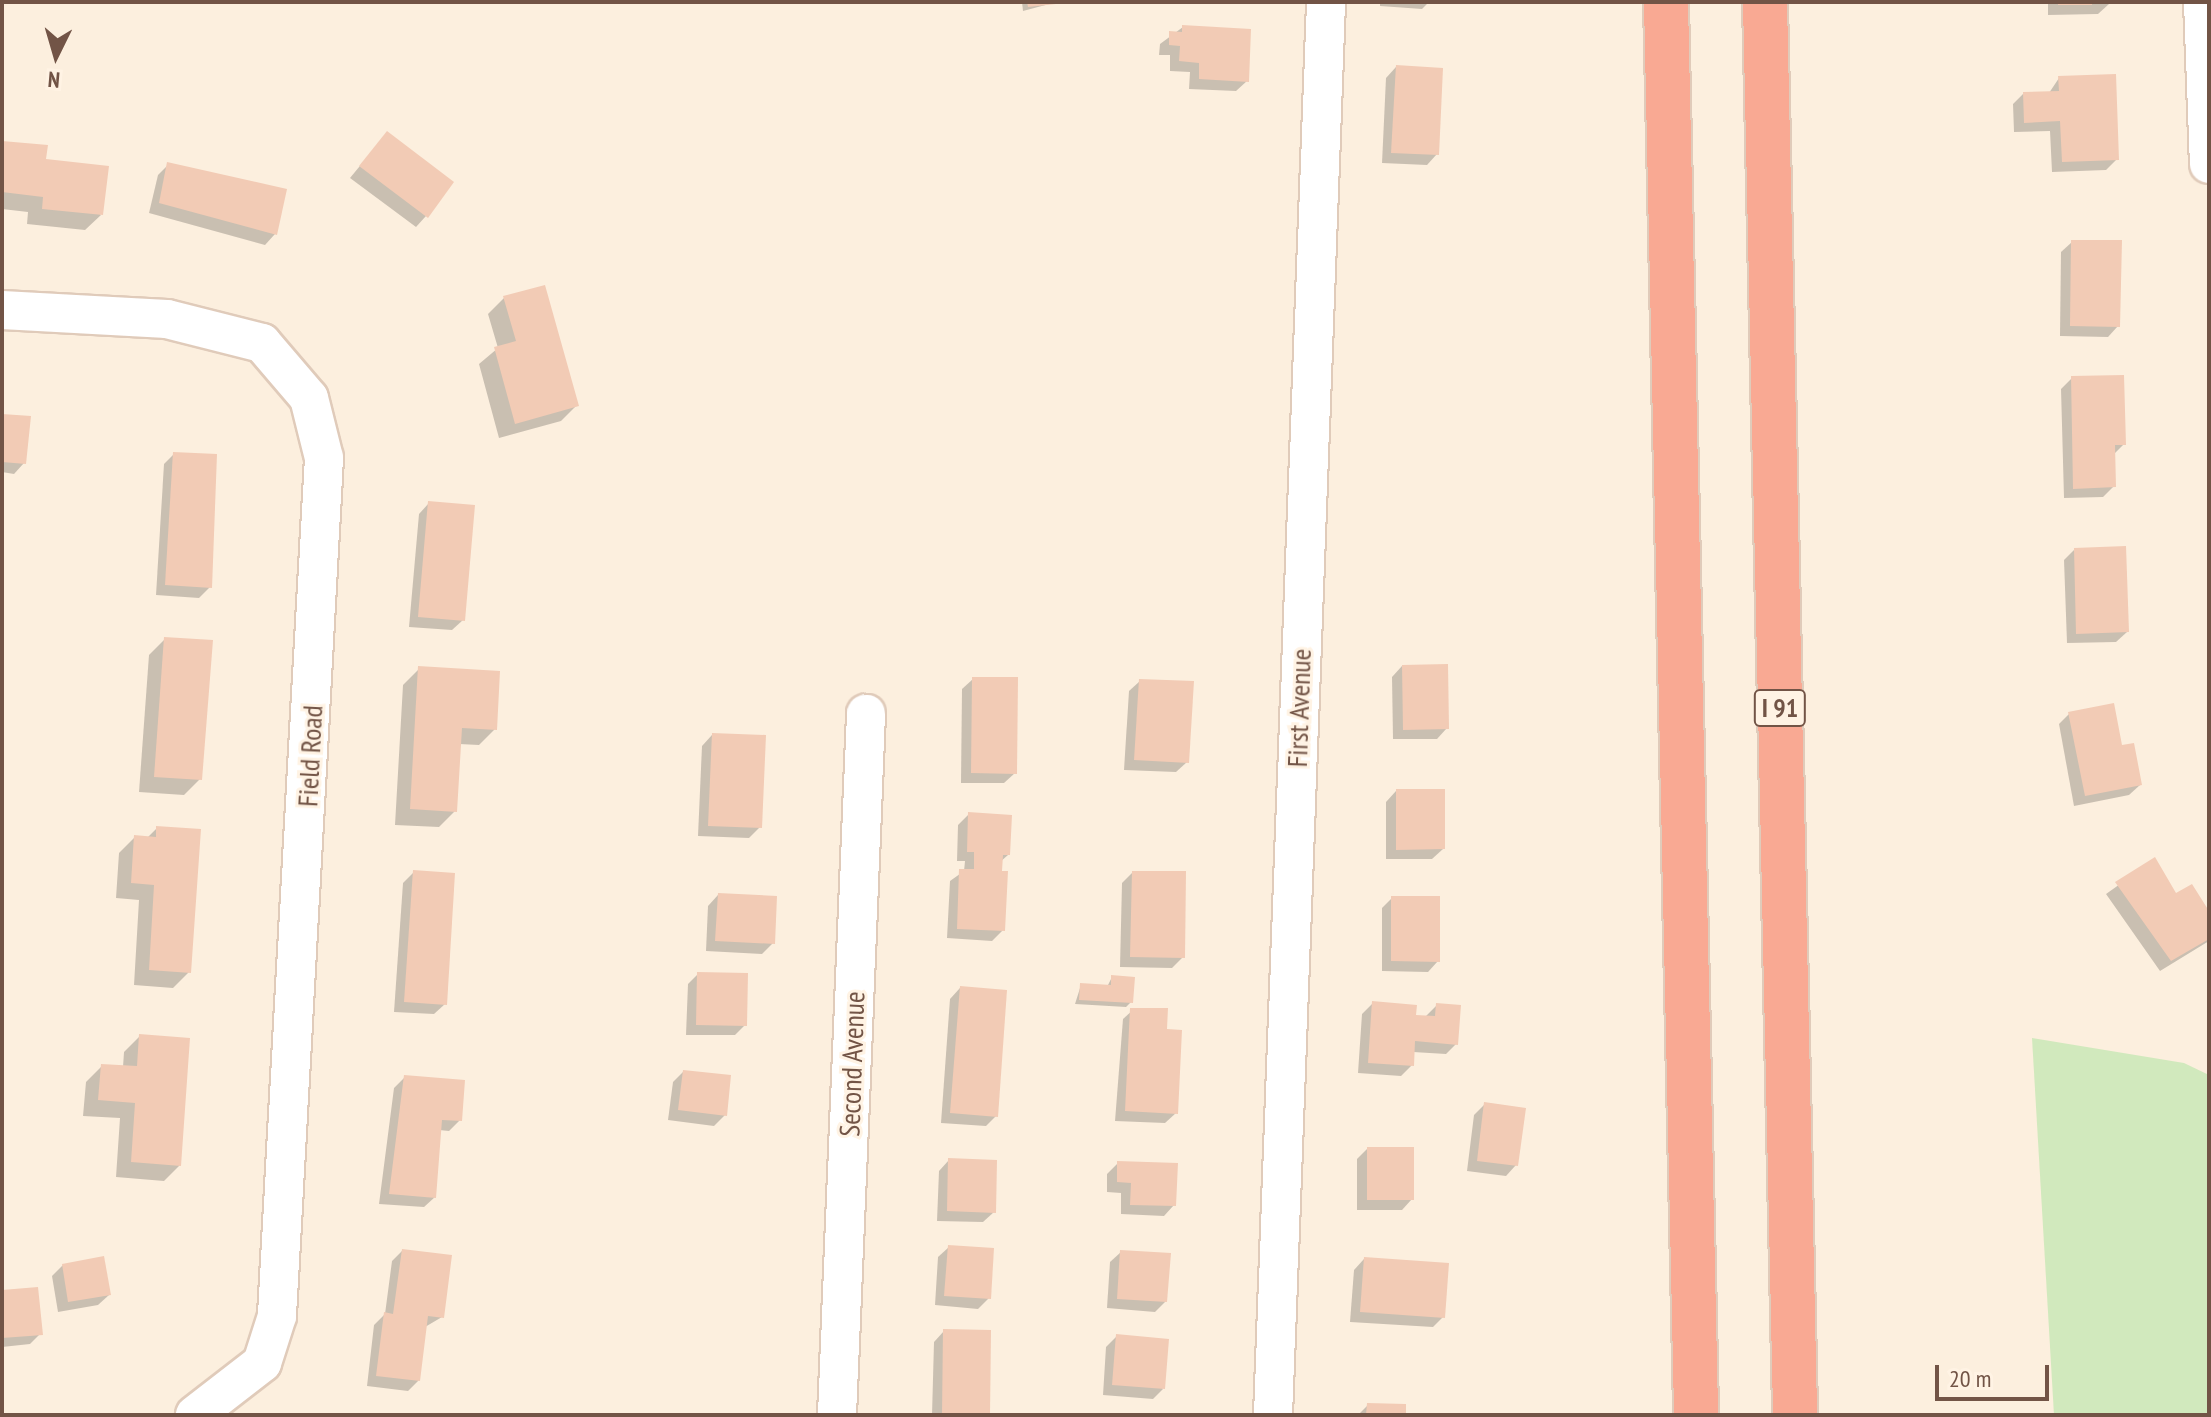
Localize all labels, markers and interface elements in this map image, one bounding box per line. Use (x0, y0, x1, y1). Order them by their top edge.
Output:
north arrow (16, 16, 96, 96)
text: N (47, 65, 61, 94)
street label: First Avenue (1280, 648, 1318, 768)
road number: I 91 (1752, 686, 1808, 730)
street label: Field Road (291, 704, 329, 808)
street label: Second Avenue (833, 990, 871, 1138)
scale bar (1939, 1349, 2053, 1399)
text: 20 m (1949, 1363, 1991, 1394)

